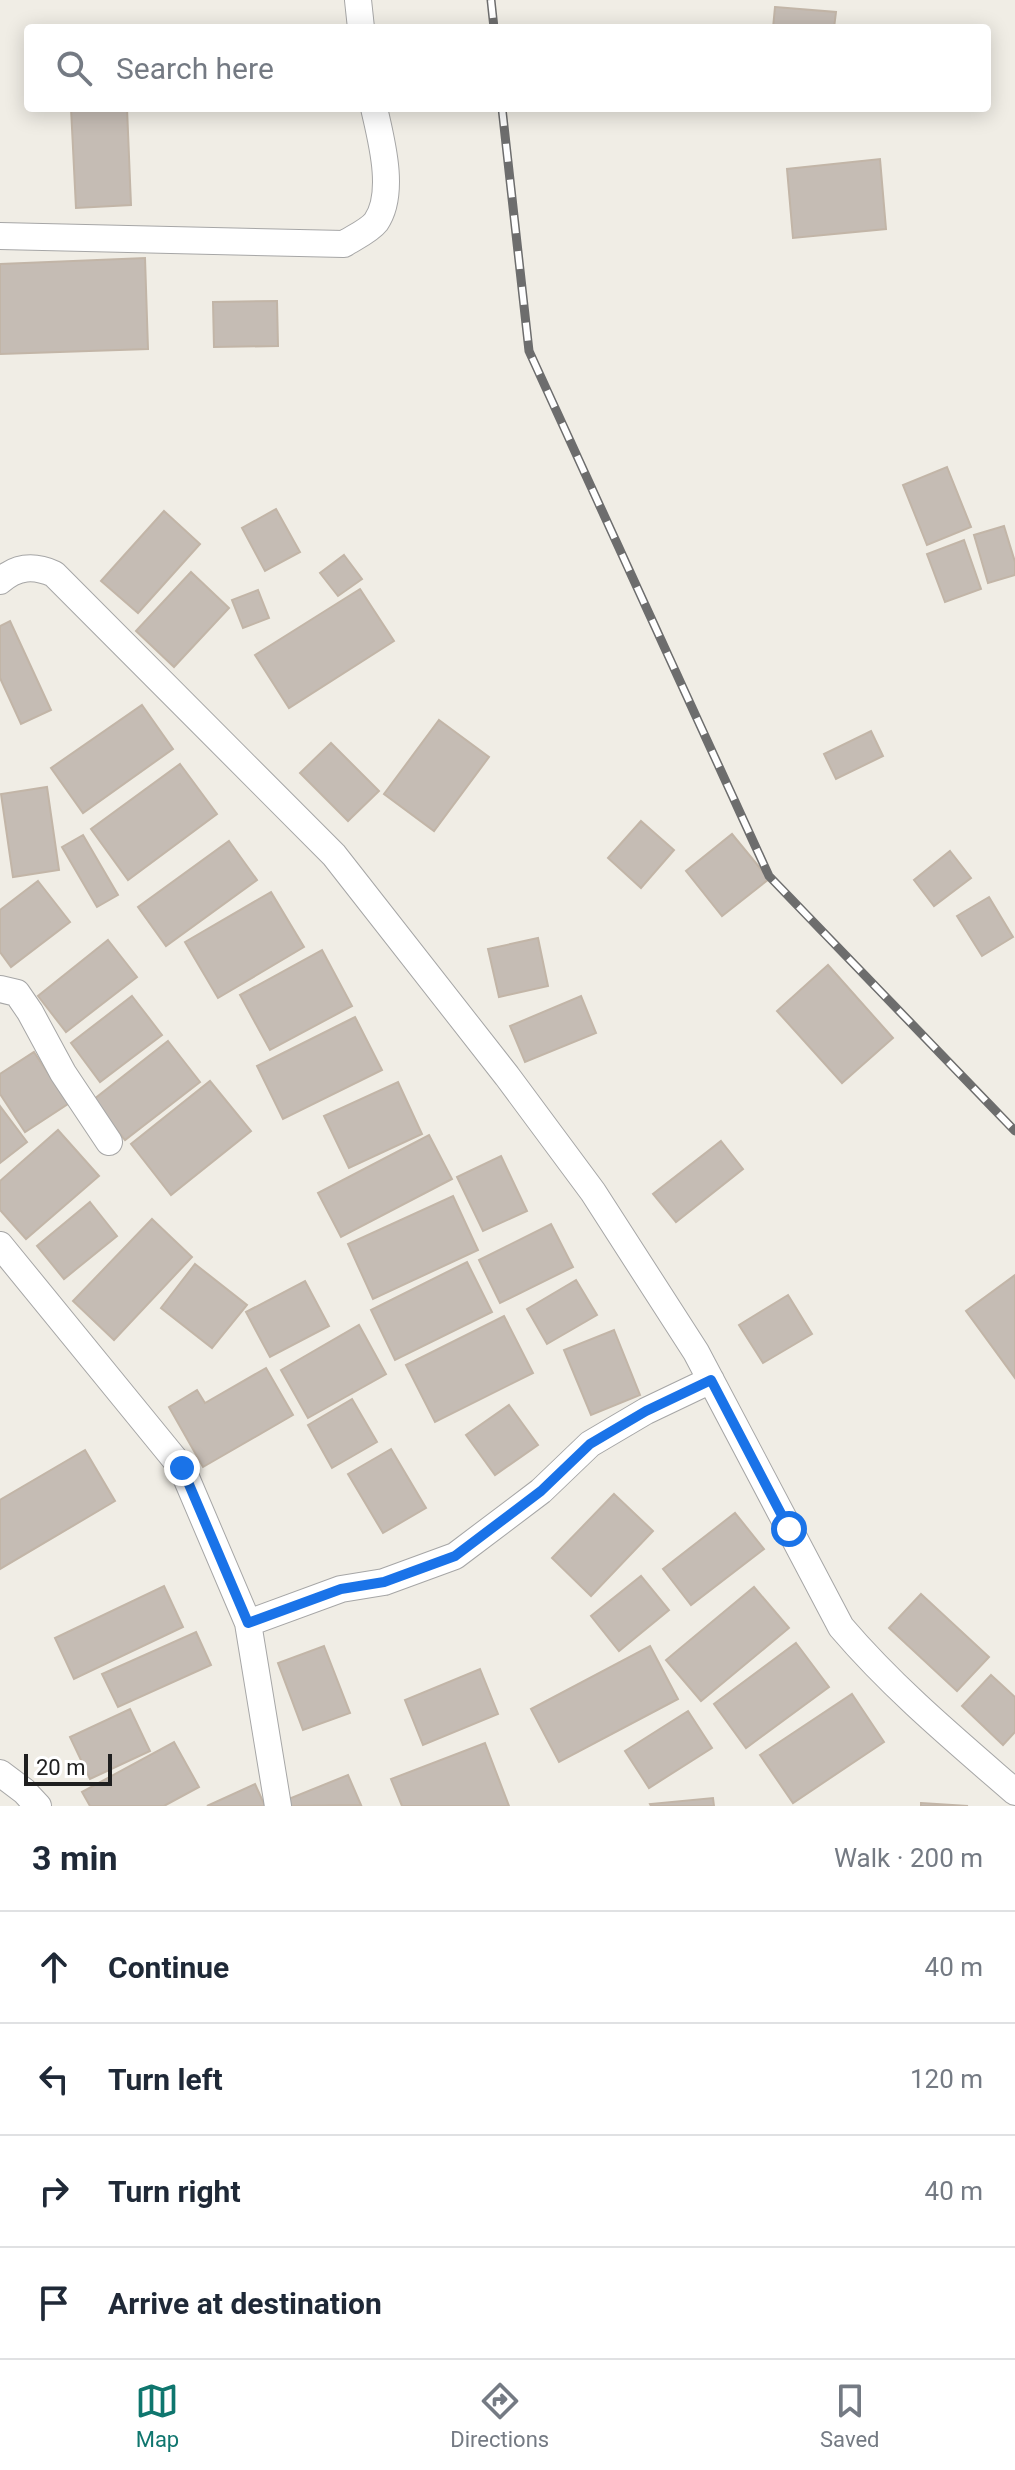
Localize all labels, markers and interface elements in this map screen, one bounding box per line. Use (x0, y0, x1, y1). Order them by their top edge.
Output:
search box (24, 24, 991, 112)
icon: search (52, 46, 96, 90)
text: Search here (116, 51, 274, 86)
route end (164, 1450, 200, 1486)
route start (771, 1511, 807, 1547)
scale bar (24, 1750, 112, 1786)
text: 20 m (36, 1755, 85, 1780)
text: 3 min (32, 1838, 117, 1878)
text: Walk · 200 m (834, 1843, 983, 1873)
icon: ahead (32, 1945, 76, 1989)
text: Continue (108, 1950, 229, 1985)
text: 40 m (925, 1952, 983, 1982)
icon: left (32, 2057, 76, 2101)
text: Turn left (108, 2062, 223, 2097)
text: 120 m (910, 2064, 983, 2094)
icon: right (32, 2169, 76, 2213)
text: Turn right (108, 2174, 241, 2209)
text: 40 m (925, 2176, 983, 2206)
icon: arrive (32, 2281, 76, 2325)
text: Arrive at destination (108, 2286, 382, 2321)
tab: Map (135, 2379, 179, 2452)
tab: Directions (450, 2379, 549, 2452)
tab: Saved (820, 2379, 880, 2452)

